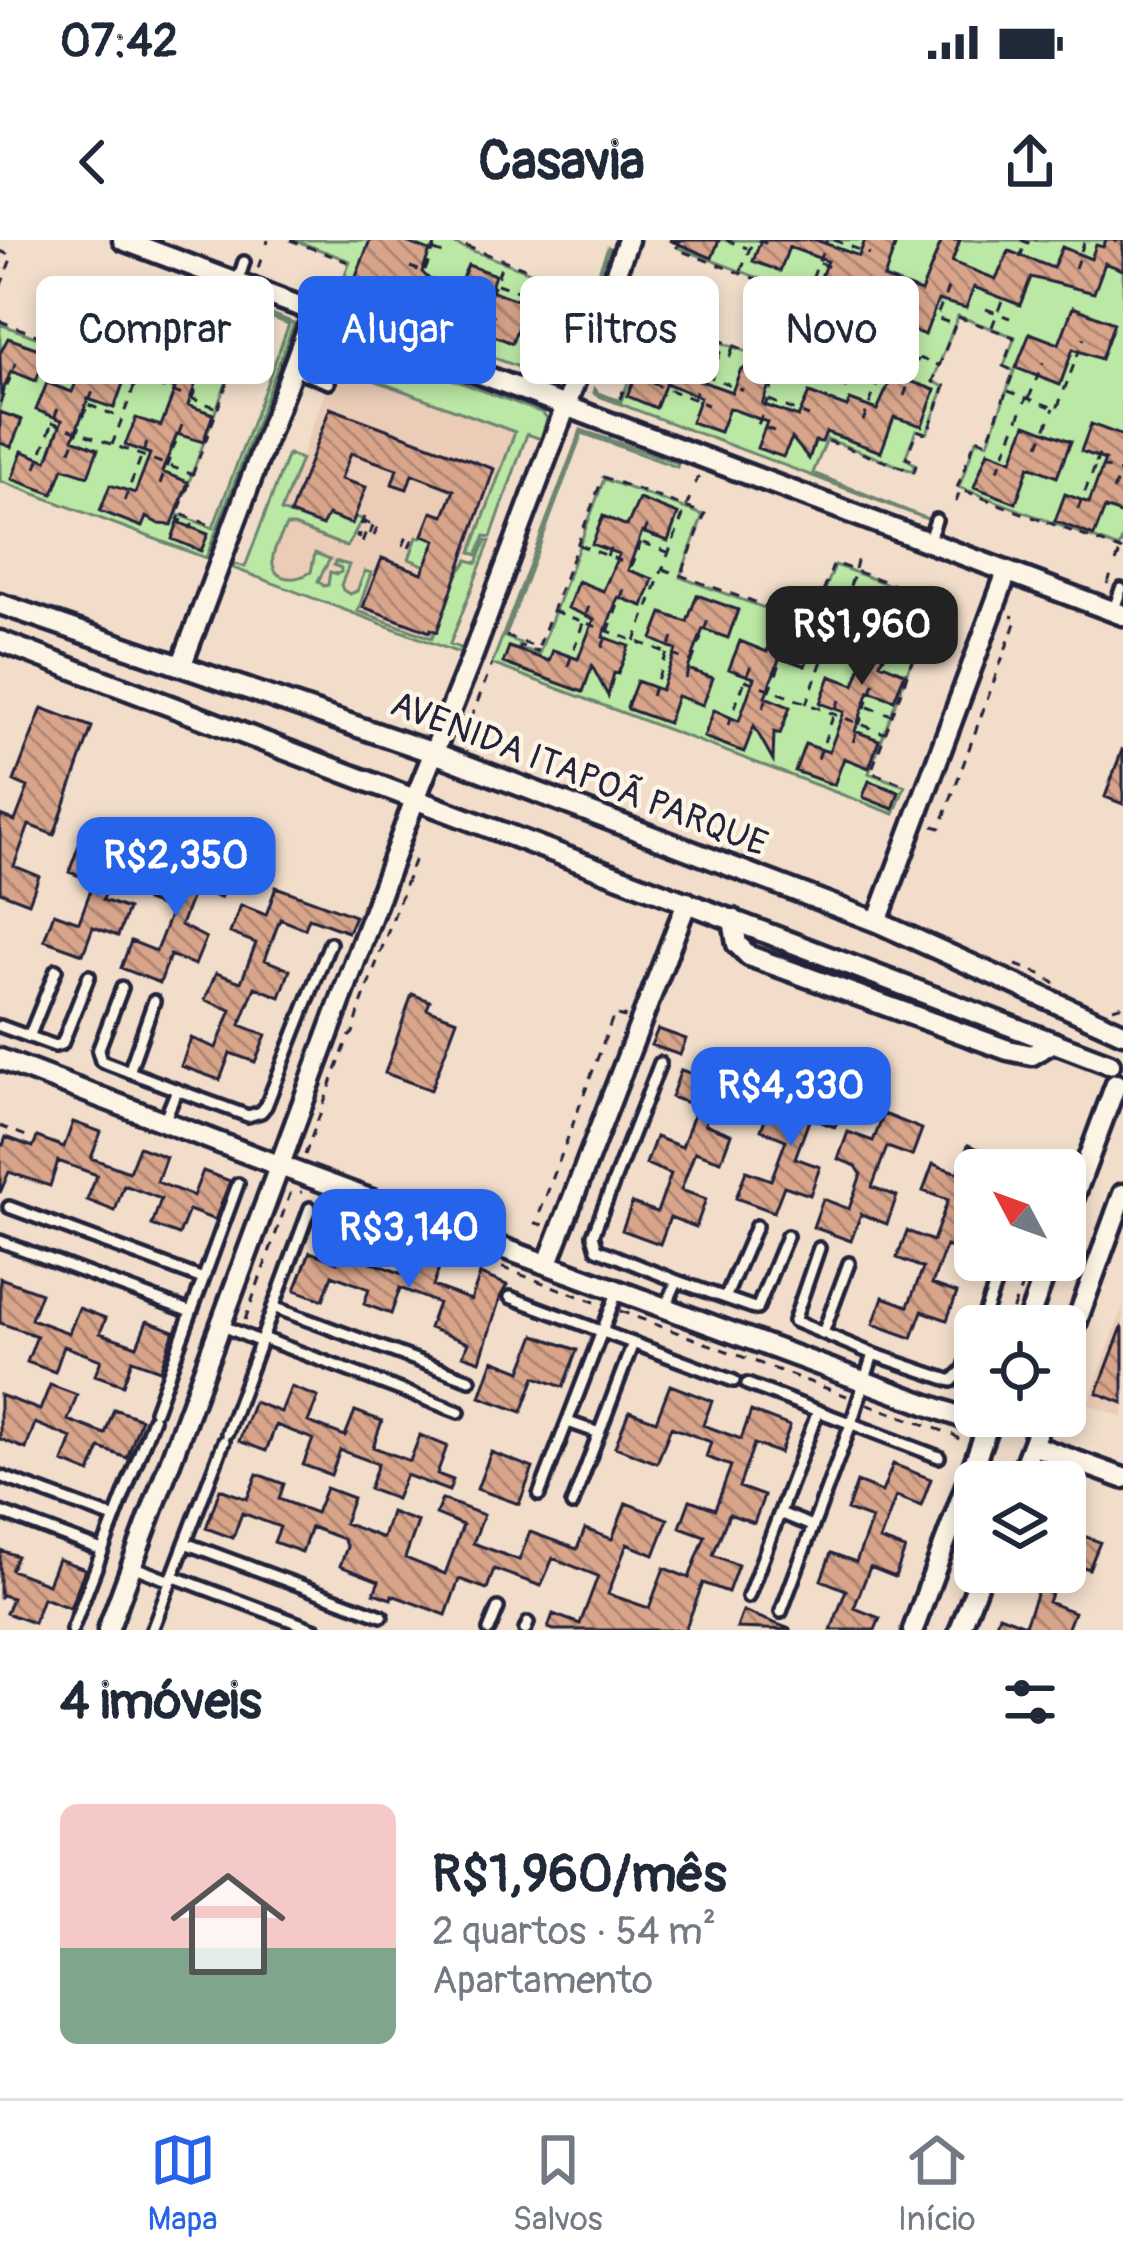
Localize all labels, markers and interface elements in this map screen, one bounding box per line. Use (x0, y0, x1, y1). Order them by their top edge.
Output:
text: 07:42 (60, 14, 178, 70)
text: Casavia (478, 128, 645, 196)
icon: back (60, 129, 126, 195)
icon: share (997, 129, 1063, 195)
chip: Comprar (36, 276, 274, 384)
chip: Alugar (298, 276, 496, 384)
chip: Filtros (520, 276, 719, 384)
chip: Novo (743, 276, 919, 384)
pin: R$1,960 (751, 586, 973, 688)
text: R$1,960 (793, 600, 931, 649)
street label: AVENIDA ITAPOÃ PARQUE (384, 681, 774, 867)
pin: R$2,350 (65, 817, 287, 919)
text: R$2,350 (104, 831, 248, 880)
pin: R$4,330 (680, 1047, 902, 1149)
text: R$4,330 (718, 1061, 864, 1110)
north arrow (954, 1149, 1086, 1281)
map controls (954, 1149, 1086, 1593)
pin: R$3,140 (298, 1189, 520, 1291)
text: R$3,140 (339, 1203, 479, 1252)
button: locate (954, 1305, 1086, 1437)
button: layers (954, 1461, 1086, 1593)
icon: filters (997, 1669, 1063, 1735)
text: 4 imóveis (60, 1670, 262, 1734)
text: R$1,960/mês (432, 1843, 726, 1907)
icon: home (156, 1852, 300, 1996)
text: 2 quartos · 54 m² (432, 1907, 716, 1956)
text: Apartamento (432, 1956, 653, 2005)
tab: Mapa (148, 2127, 218, 2240)
tab: Salvos (513, 2127, 603, 2240)
tab: Início (898, 2127, 975, 2240)

